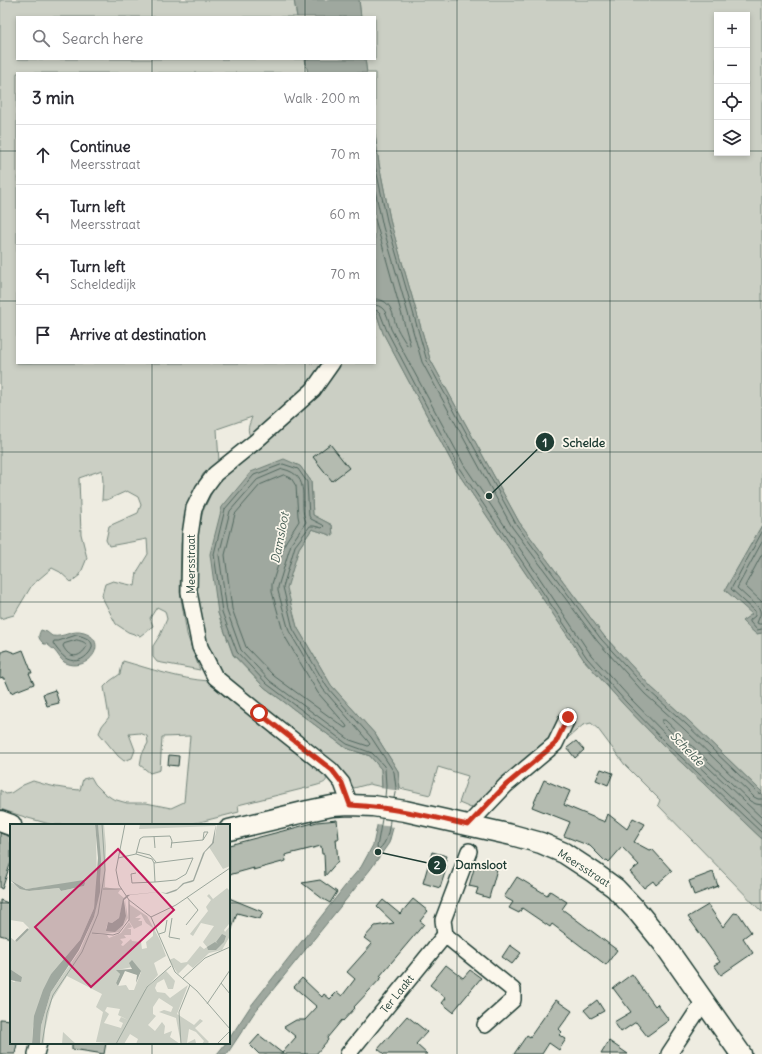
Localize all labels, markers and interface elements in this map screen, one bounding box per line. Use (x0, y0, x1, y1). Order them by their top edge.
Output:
map controls (714, 12, 750, 156)
button: + (714, 12, 750, 48)
search box (16, 16, 376, 60)
icon: search (30, 27, 52, 49)
text: Search here (62, 29, 143, 48)
button: − (714, 48, 750, 84)
button: locate (714, 84, 750, 120)
text: 3 min (32, 87, 74, 109)
text: Walk · 200 m (284, 90, 360, 107)
button: layers (714, 120, 750, 156)
text: Continue (70, 137, 131, 156)
icon: ahead (32, 144, 54, 166)
text: 70 m (331, 146, 360, 163)
text: Meersstraat (70, 156, 140, 173)
text: Turn left (70, 197, 125, 216)
icon: left (32, 204, 54, 226)
text: 60 m (329, 206, 360, 223)
text: Meersstraat (70, 216, 140, 233)
text: Turn left (70, 257, 125, 276)
icon: left (32, 264, 54, 286)
text: 70 m (331, 266, 360, 283)
text: Scheldedijk (70, 276, 136, 293)
icon: arrive (32, 324, 54, 346)
text: Arrive at destination (70, 325, 206, 344)
callout: Schelde (535, 430, 613, 454)
text: 1 (543, 435, 547, 450)
text: Schelde (563, 435, 606, 450)
water label: Damsloot (267, 509, 292, 565)
street label: Meersstraat (184, 534, 198, 594)
route start (250, 704, 268, 722)
route end (559, 708, 577, 726)
water label: Schelde (667, 728, 709, 770)
inset map (10, 824, 230, 1044)
street label: Meersstraat (555, 846, 613, 890)
callout: Damsloot (427, 853, 514, 877)
text: 2 (434, 857, 441, 872)
text: Damsloot (455, 857, 508, 872)
street label: Ter Laakt (377, 972, 417, 1016)

